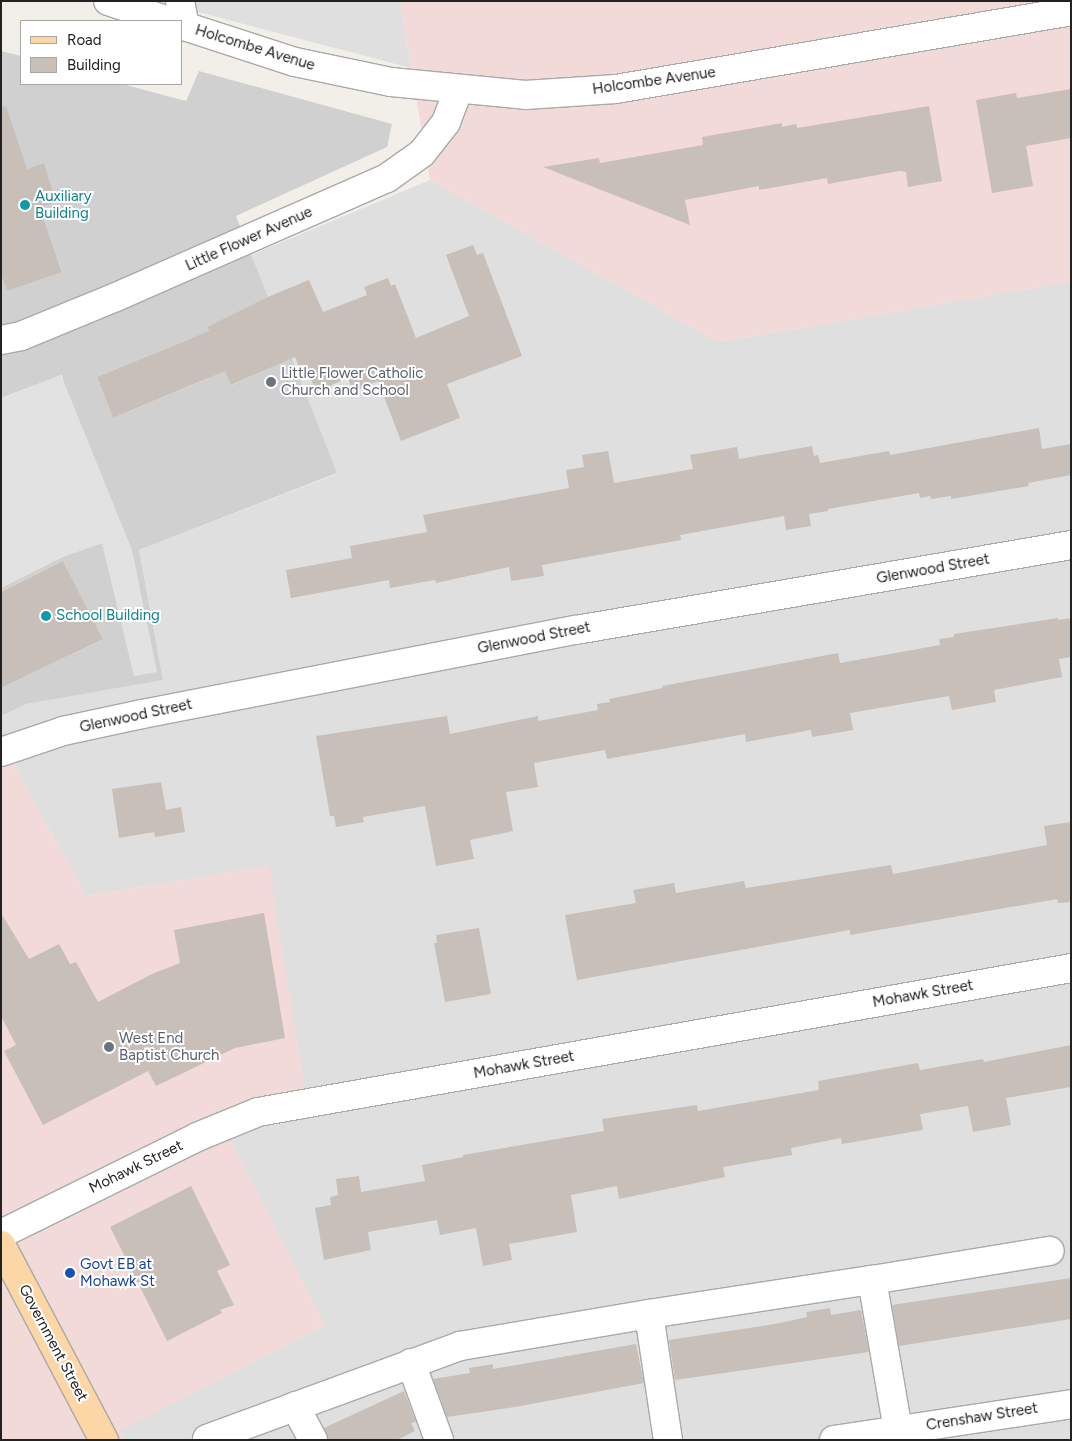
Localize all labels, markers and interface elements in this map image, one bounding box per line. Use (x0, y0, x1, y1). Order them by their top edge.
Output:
legend (20, 20, 182, 85)
street label: Holcombe Avenue (193, 21, 317, 75)
text: Road (67, 31, 102, 49)
text: Building (67, 56, 121, 74)
street label: Holcombe Avenue (591, 63, 717, 99)
place label: Auxiliary Building (35, 187, 92, 222)
marker: Auxiliary Building (19, 199, 31, 211)
street label: Little Flower Avenue (183, 203, 315, 275)
place label: Little Flower Catholic Church and School (281, 364, 423, 399)
marker: Little Flower Catholic Church and School (265, 376, 277, 388)
street label: Glenwood Street (875, 550, 991, 588)
place label: School Building (56, 607, 160, 625)
marker: School Building (40, 610, 52, 622)
street label: Glenwood Street (476, 618, 592, 658)
street label: Glenwood Street (78, 695, 194, 737)
street label: Mohawk Street (871, 976, 975, 1012)
place label: West End Baptist Church (119, 1029, 219, 1064)
marker: West End Baptist Church (103, 1041, 115, 1053)
street label: Mohawk Street (472, 1047, 576, 1083)
street label: Mohawk Street (86, 1137, 186, 1197)
place label: Govt EB at Mohawk St (80, 1255, 155, 1290)
marker: Govt EB at Mohawk St (64, 1267, 76, 1279)
street label: Government Street (15, 1281, 91, 1405)
street label: Crenshaw Street (925, 1399, 1039, 1435)

